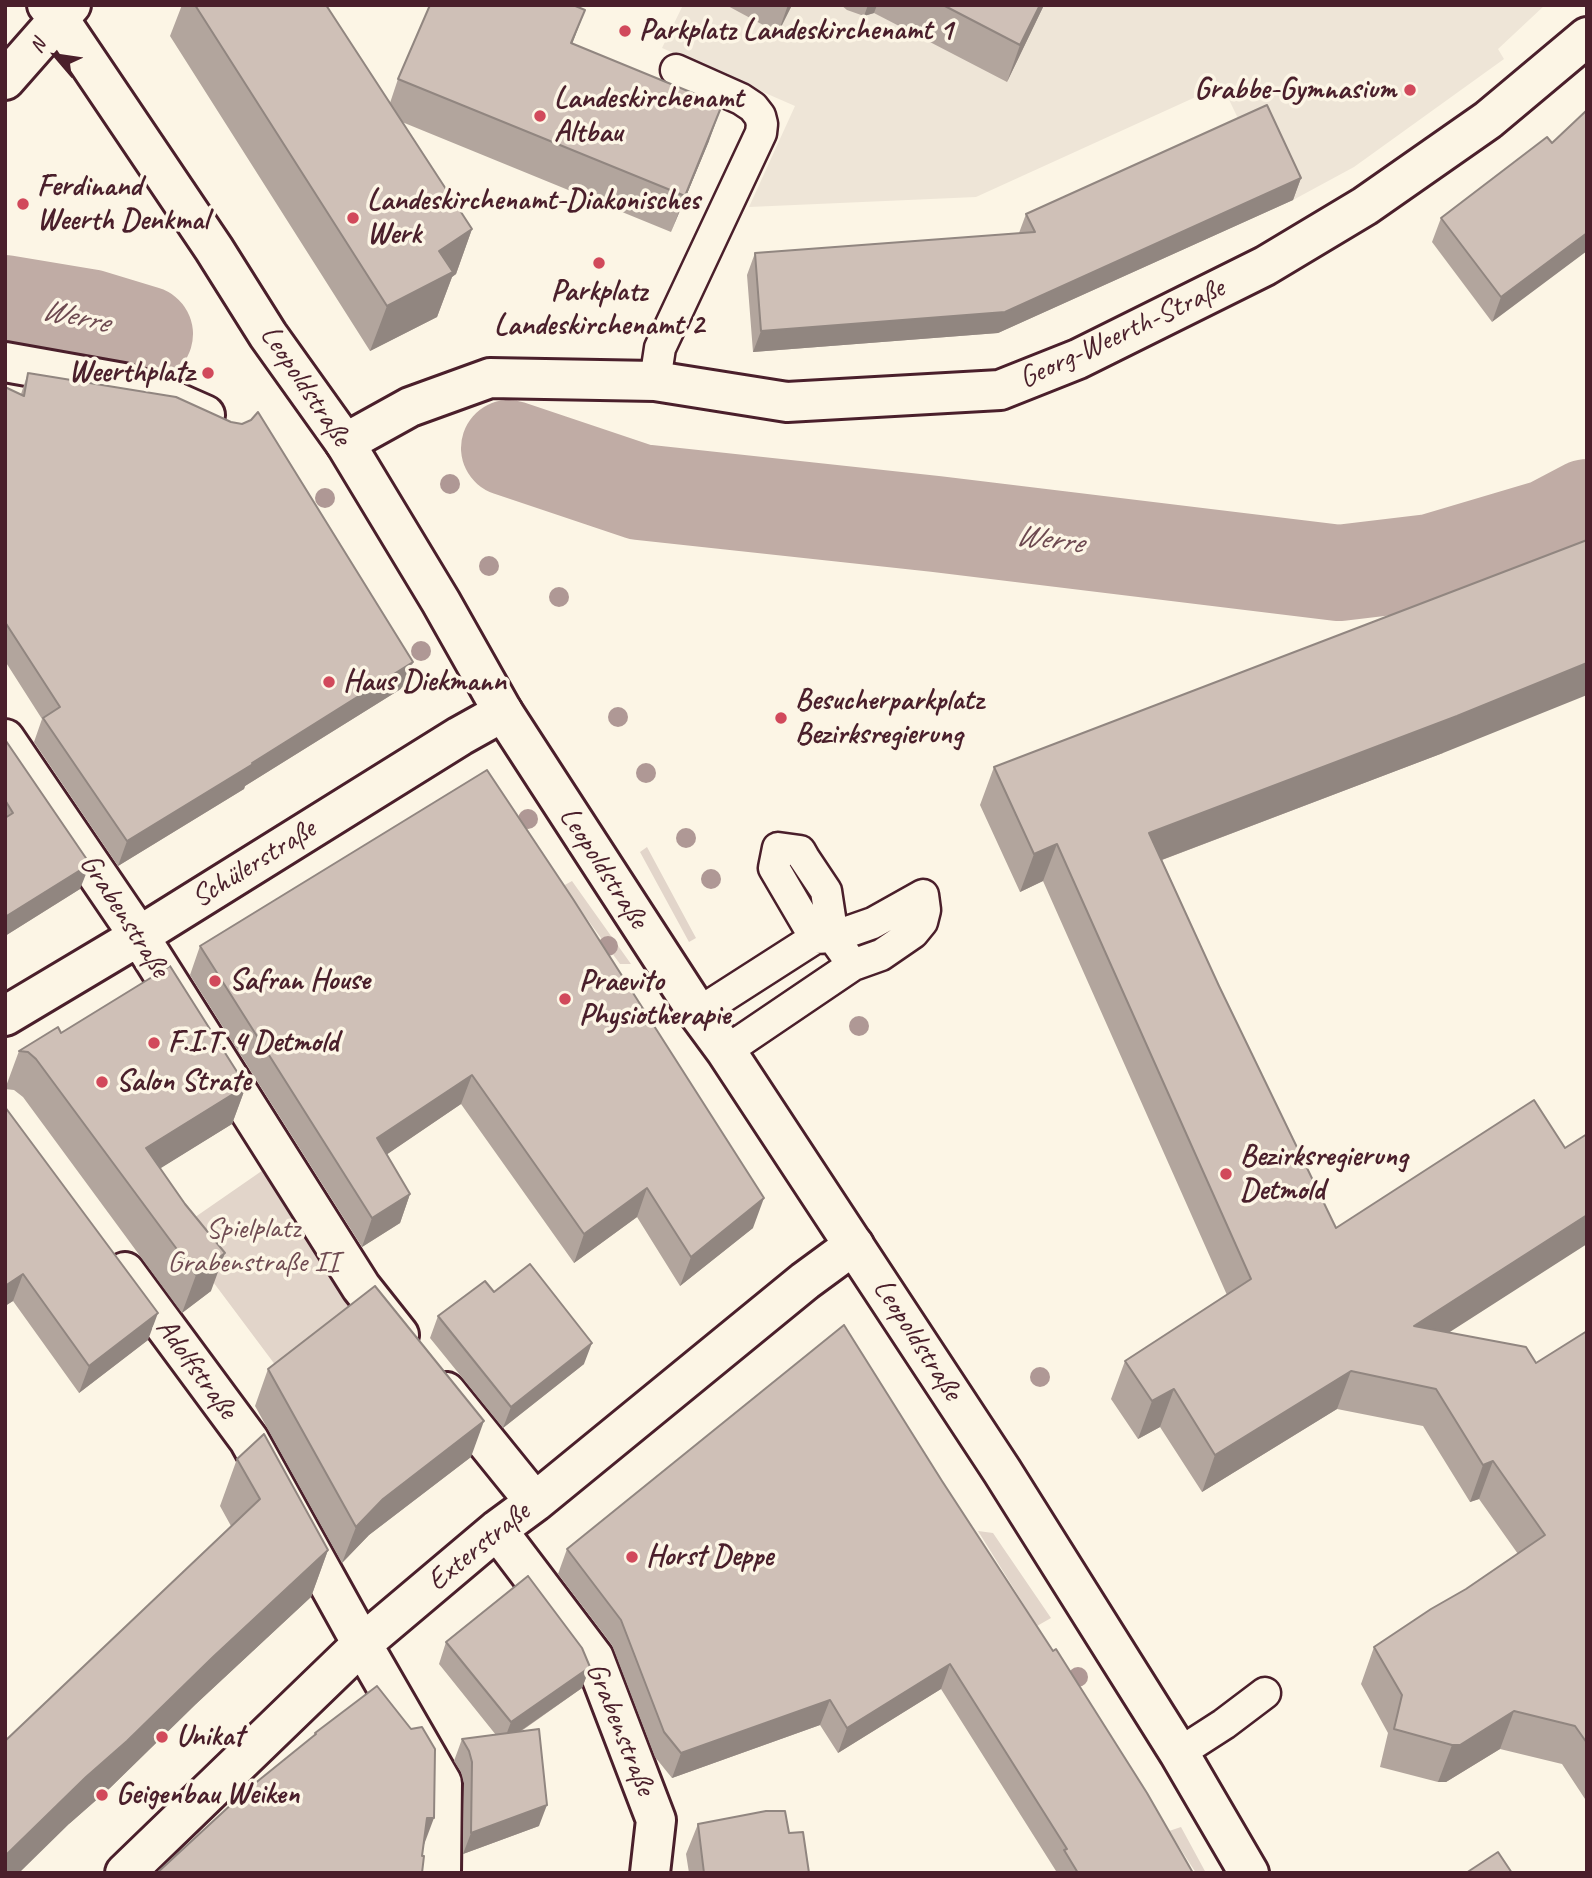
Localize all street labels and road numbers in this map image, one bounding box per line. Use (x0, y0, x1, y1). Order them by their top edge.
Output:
street label: Georg-Weerth-Straße (1014, 271, 1230, 397)
street label: Leopoldstraße (252, 319, 358, 453)
street label: Leopoldstraße (550, 800, 656, 936)
street label: Schülerstraße (185, 812, 323, 916)
street label: Grabenstraße (71, 848, 177, 984)
street label: Leopoldstraße (864, 1272, 970, 1408)
street label: Adolfstraße (147, 1312, 245, 1426)
street label: Exterstraße (420, 1495, 538, 1599)
street label: Grabenstraße (577, 1658, 663, 1800)

